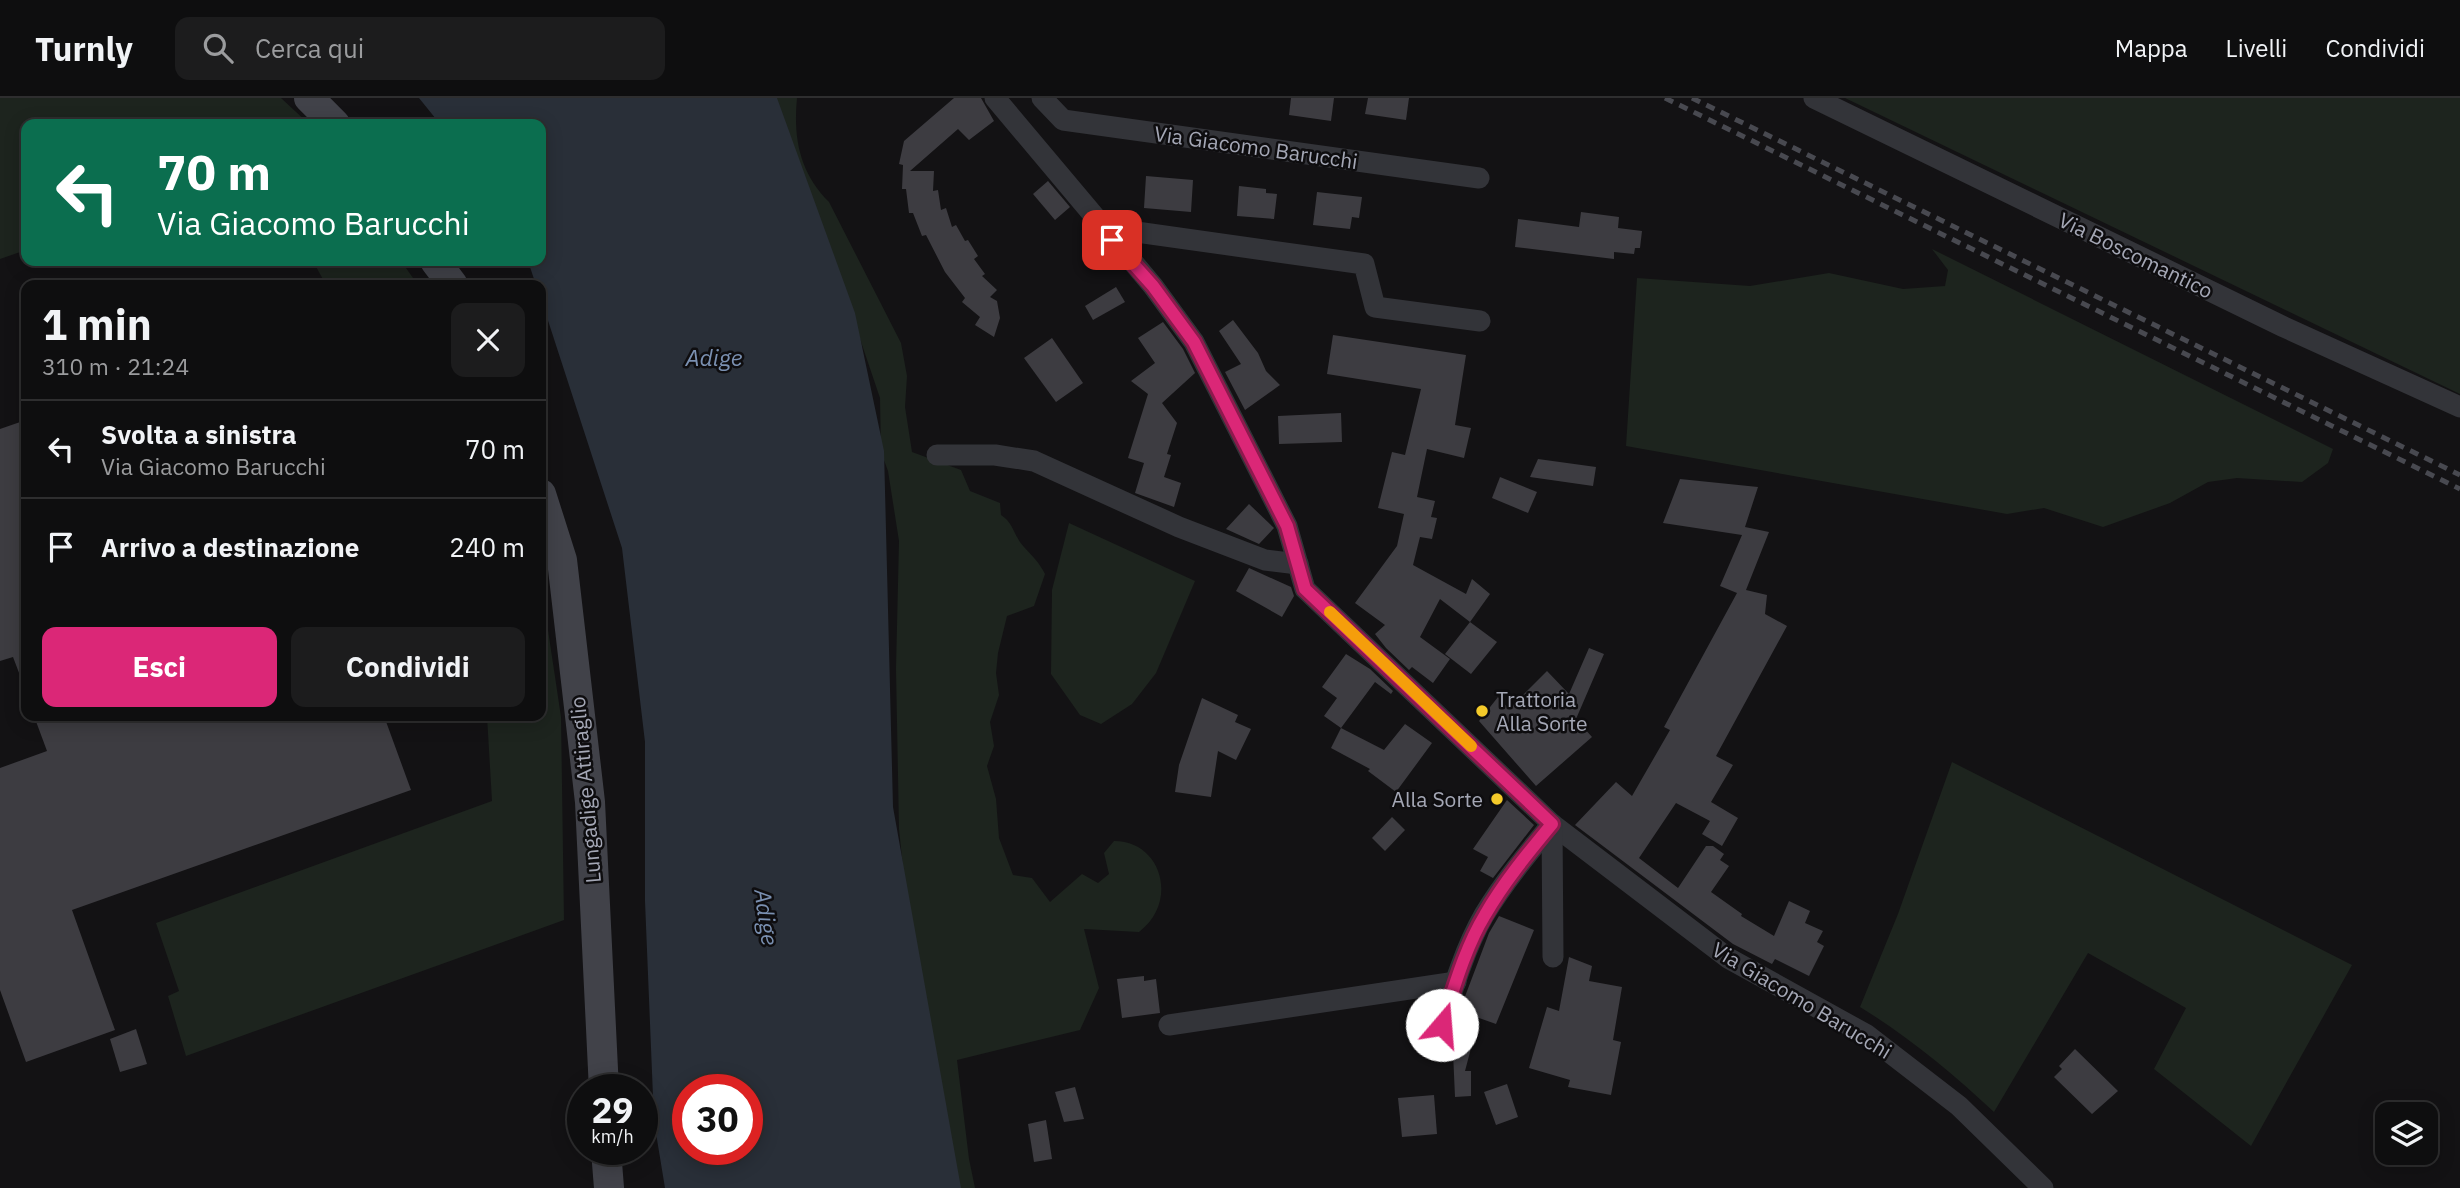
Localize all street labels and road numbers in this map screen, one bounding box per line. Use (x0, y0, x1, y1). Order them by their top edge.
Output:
street label: Via Giacomo Barucchi (1152, 119, 1360, 175)
street label: Via Boscomantico (2054, 206, 2218, 304)
street label: Lungadige Attiraglio (563, 696, 607, 884)
street label: Via Giacomo Barucchi (1707, 935, 1897, 1065)

